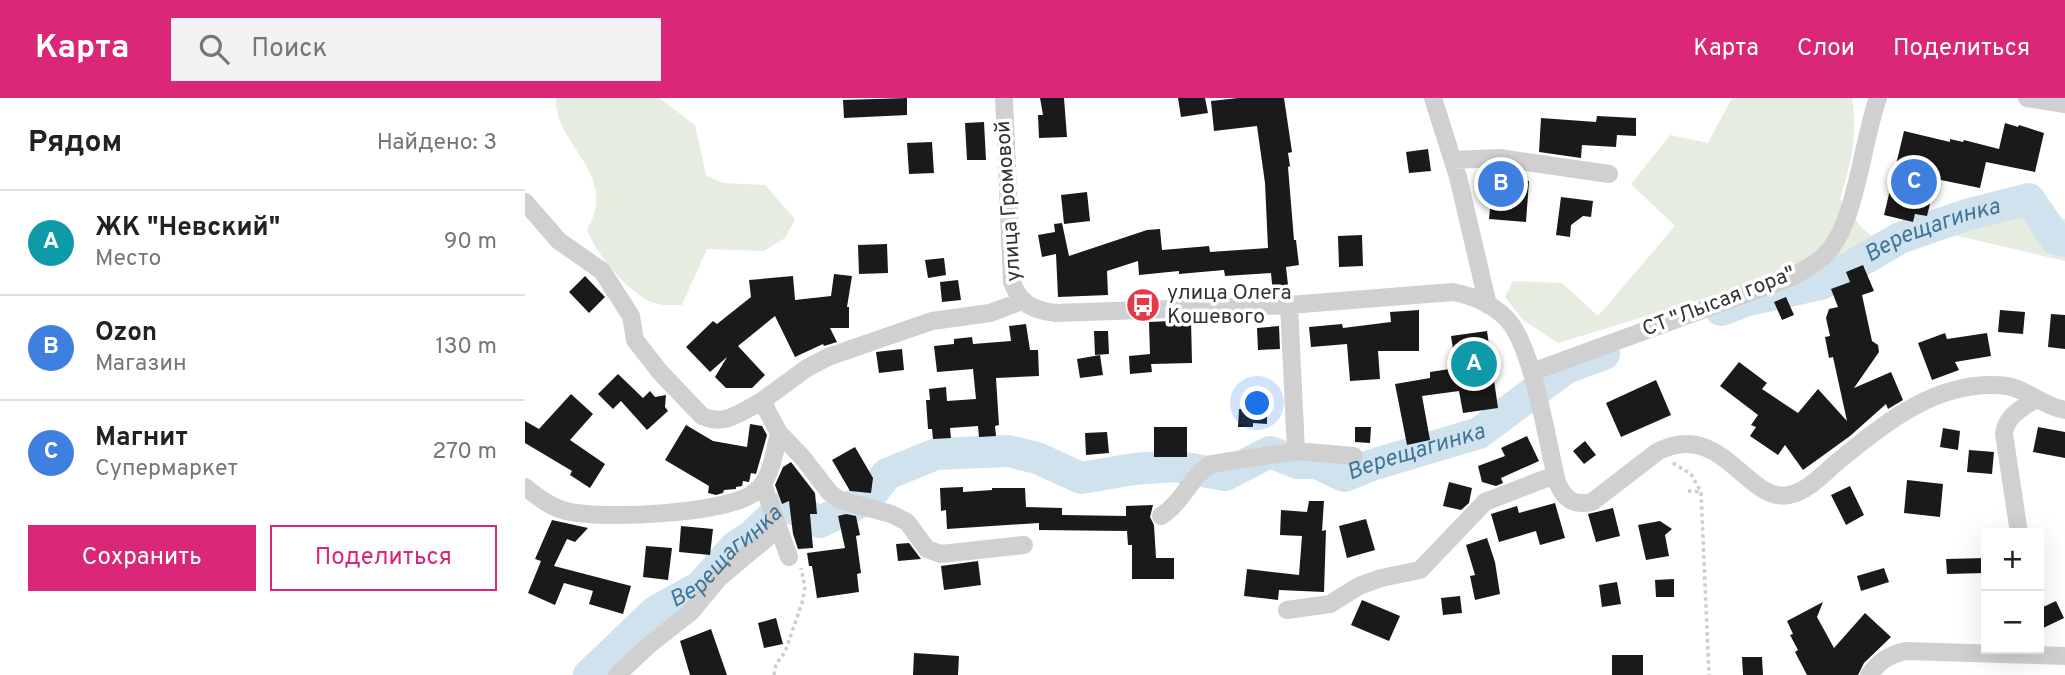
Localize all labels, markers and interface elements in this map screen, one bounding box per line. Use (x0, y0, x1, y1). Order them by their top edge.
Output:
search box (171, 18, 661, 81)
text: Карта (35, 28, 129, 70)
icon: search (195, 30, 233, 68)
text: Поиск (251, 33, 327, 66)
text: Карта (1693, 34, 1759, 64)
text: Слои (1797, 34, 1855, 64)
text: Поделиться (1893, 34, 2030, 64)
street label: улица Громовой (990, 120, 1028, 282)
text: Рядом (28, 125, 122, 162)
text: Найдено: 3 (377, 129, 497, 158)
pin: C (1891, 156, 1937, 208)
pin: B (1478, 158, 1524, 210)
water label: Верещагинка (1860, 192, 2003, 270)
text: ЖК "Невский" (95, 212, 280, 245)
text: A (43, 228, 59, 257)
text: 90 m (444, 228, 497, 257)
text: Место (95, 245, 161, 274)
street label: СТ "Лысая гора" (1639, 260, 1799, 344)
place label: улица Олега Кошевого (1167, 280, 1292, 331)
bus stop icon: улица Олега Кошевого (1124, 286, 1162, 324)
text: Ozon (95, 317, 157, 350)
text: B (43, 333, 59, 362)
text: 130 m (435, 333, 497, 362)
pin: A (1451, 338, 1497, 390)
text: Магазин (95, 350, 187, 379)
your location (1240, 386, 1274, 420)
water label: Верещагинка (1343, 417, 1489, 488)
text: Магнит (95, 422, 188, 455)
text: C (44, 438, 58, 467)
text: 270 m (432, 438, 497, 467)
text: Супермаркет (95, 455, 238, 484)
water label: Верещагинка (665, 500, 789, 615)
button: Сохранить (28, 525, 256, 591)
button: Поделиться (270, 525, 497, 591)
map controls (1981, 528, 2044, 654)
button: + (1981, 528, 2044, 591)
button: − (1981, 591, 2044, 654)

